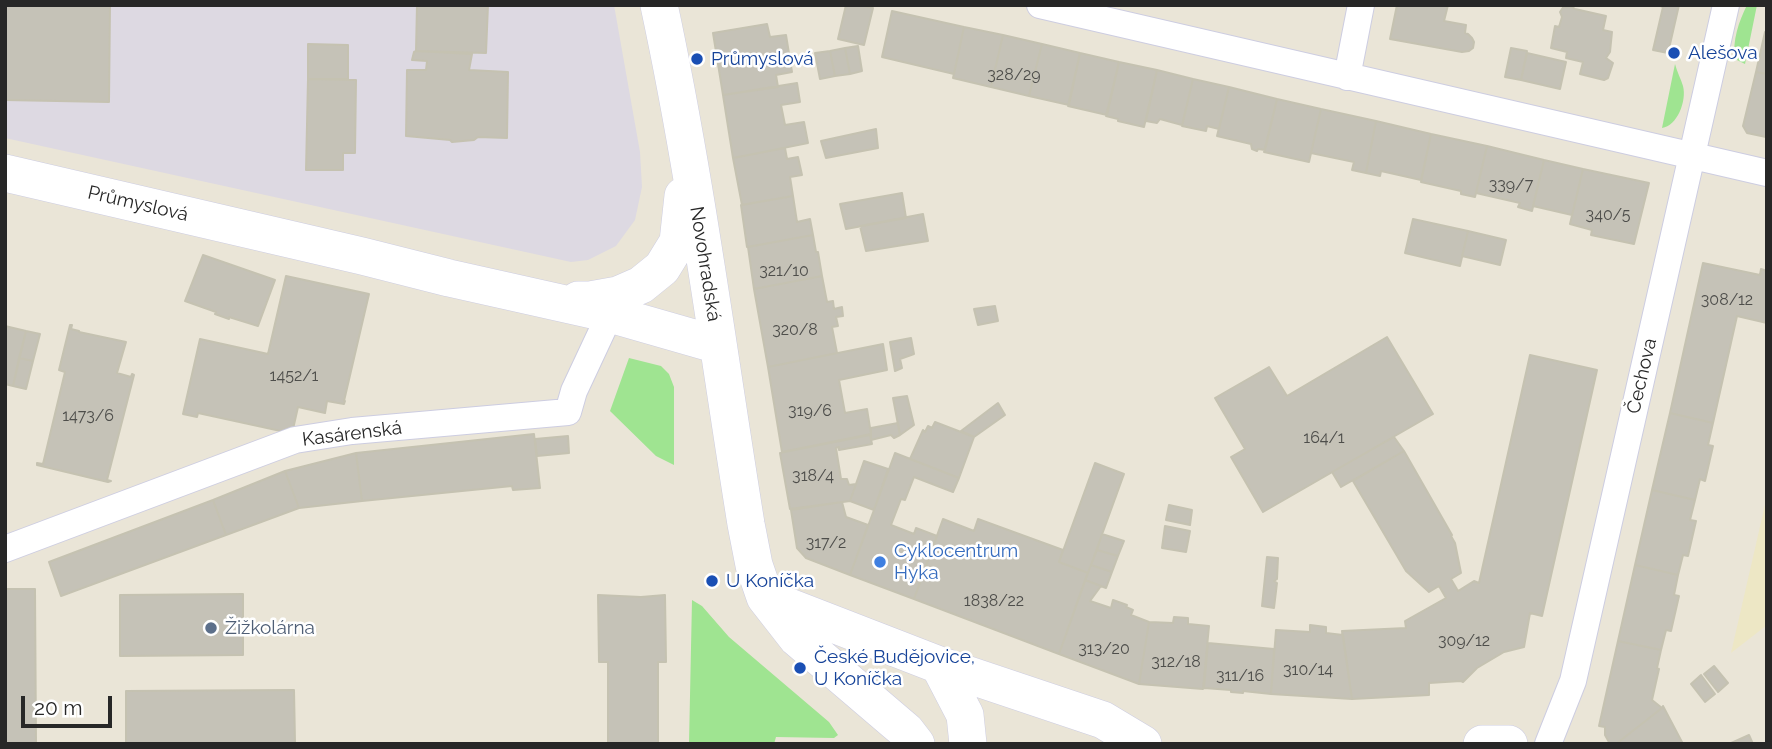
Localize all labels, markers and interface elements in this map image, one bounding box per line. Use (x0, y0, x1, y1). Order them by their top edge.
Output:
place label: Alešova (1688, 42, 1758, 64)
marker: Alešova (1666, 45, 1682, 61)
place label: Průmyslová (711, 48, 814, 70)
marker: Průmyslová (689, 51, 705, 67)
house number: 328/29 (987, 65, 1041, 85)
house number: 339/7 (1489, 175, 1533, 195)
street label: Průmyslová (85, 181, 191, 227)
street label: Novohradská (685, 205, 725, 323)
house number: 340/5 (1586, 205, 1630, 225)
house number: 321/10 (759, 261, 809, 281)
house number: 308/12 (1701, 290, 1753, 310)
house number: 320/8 (772, 320, 818, 340)
street label: Čechova (1622, 336, 1662, 416)
house number: 1452/1 (270, 366, 318, 386)
house number: 319/6 (788, 401, 832, 421)
house number: 1473/6 (62, 406, 114, 426)
street label: Kasárenská (301, 417, 403, 451)
house number: 164/1 (1303, 428, 1345, 448)
house number: 318/4 (792, 466, 834, 486)
house number: 317/2 (806, 533, 846, 553)
place label: Cyklocentrum Hyka (894, 540, 1018, 584)
marker: Cyklocentrum Hyka (872, 554, 888, 570)
place label: U Koníčka (726, 570, 814, 592)
marker: U Koníčka (704, 573, 720, 589)
house number: 1838/22 (964, 591, 1024, 611)
place label: Žižkolárna (225, 617, 315, 639)
marker: Žižkolárna (203, 620, 219, 636)
house number: 309/12 (1438, 631, 1490, 651)
house number: 313/20 (1078, 639, 1130, 659)
place label: České Budějovice, U Koníčka (814, 646, 975, 690)
house number: 312/18 (1151, 652, 1201, 672)
marker: České Budějovice, U Koníčka (792, 660, 808, 676)
house number: 310/14 (1283, 660, 1333, 680)
house number: 311/16 (1216, 666, 1264, 686)
scale bar (24, 682, 116, 726)
text: 20 m (34, 695, 82, 720)

